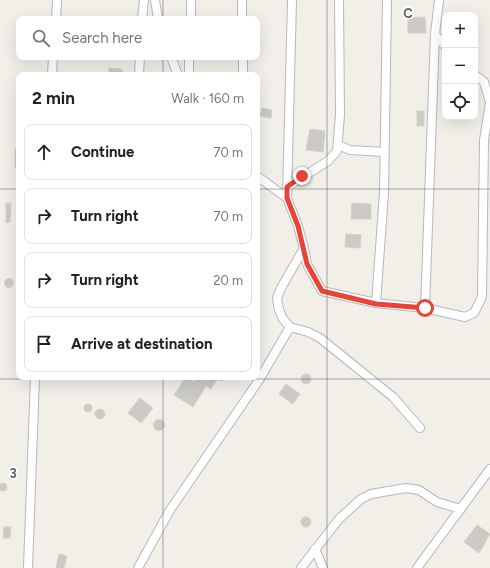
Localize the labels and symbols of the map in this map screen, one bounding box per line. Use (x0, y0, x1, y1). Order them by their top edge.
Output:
text: C (403, 6, 413, 21)
route end (293, 167, 311, 185)
route start (416, 299, 434, 317)
text: 3 (9, 466, 17, 481)

